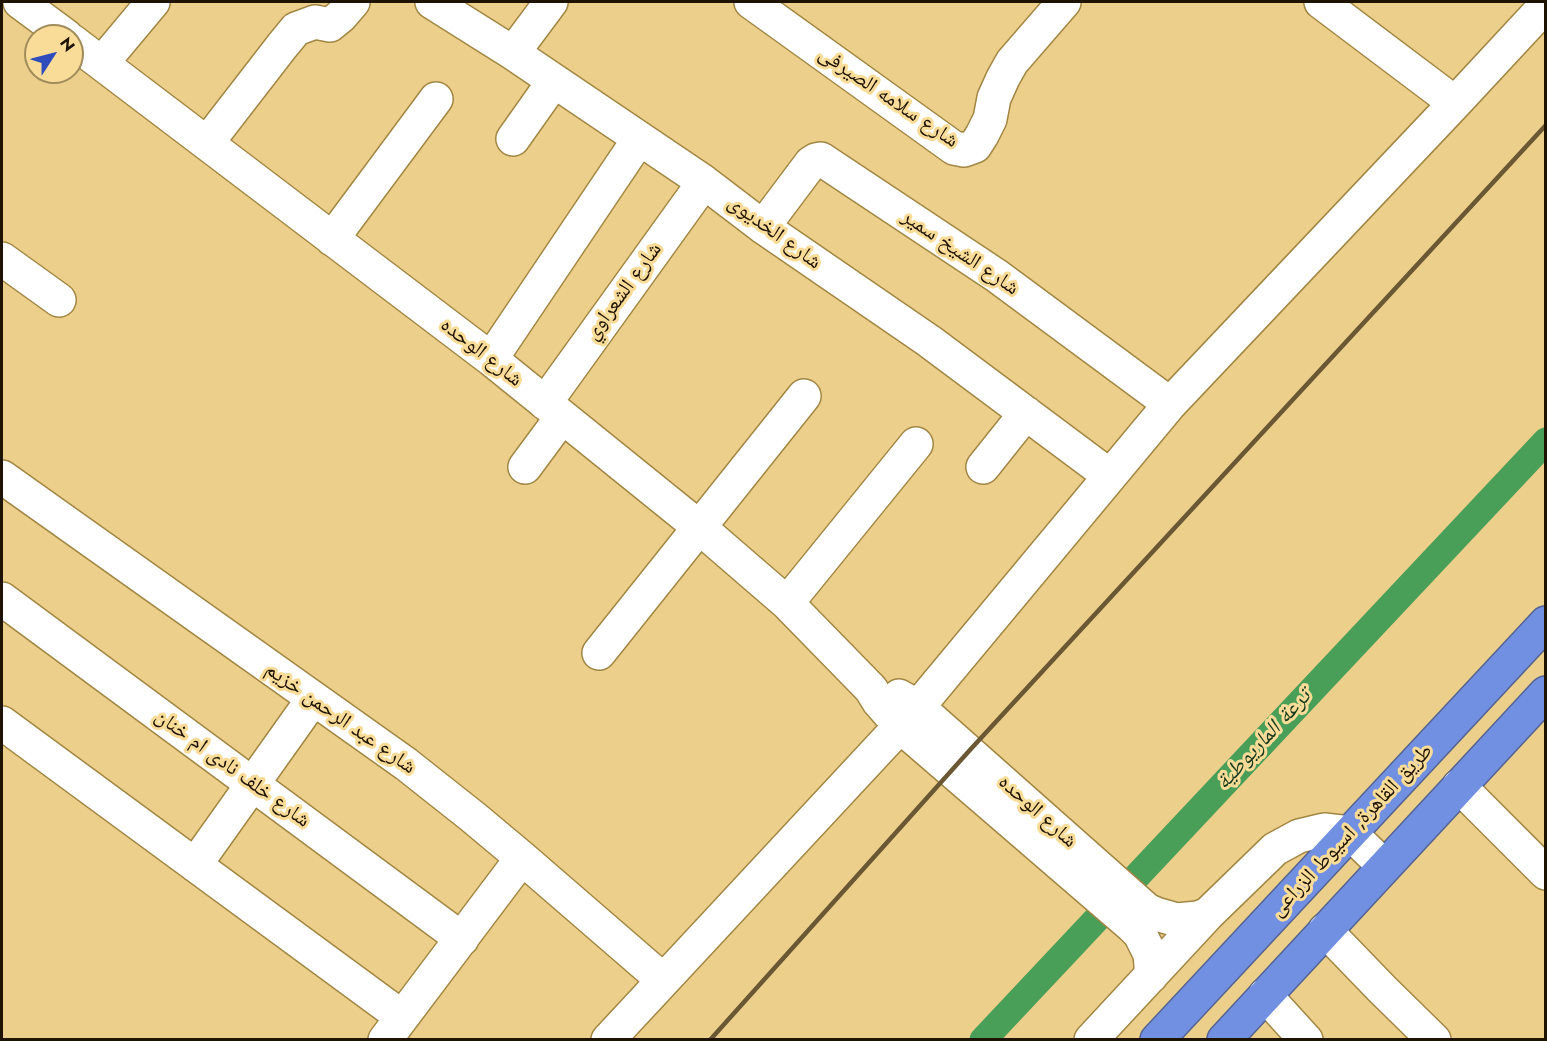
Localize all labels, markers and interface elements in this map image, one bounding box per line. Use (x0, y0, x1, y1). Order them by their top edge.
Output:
north arrow (24, 24, 84, 84)
text: N (54, 32, 80, 56)
street label: شارع سلامه الصيرفى (813, 42, 963, 154)
street label: شارع الخديوى (722, 191, 826, 275)
street label: شارع الشيخ سمير (897, 205, 1023, 301)
street label: شارع الشعراوي (580, 238, 668, 346)
street label: شارع الوحده (435, 313, 527, 393)
street label: شارع عبد الرحمن خزيم (260, 658, 420, 780)
water label: ترعة الماريوطية (1211, 684, 1317, 796)
street label: شارع خلف نادى ام خنان (149, 704, 315, 834)
street label: طريق القاهرة, اسيوط الزراعى (1265, 739, 1439, 923)
street label: شارع الوحده (992, 770, 1082, 854)

